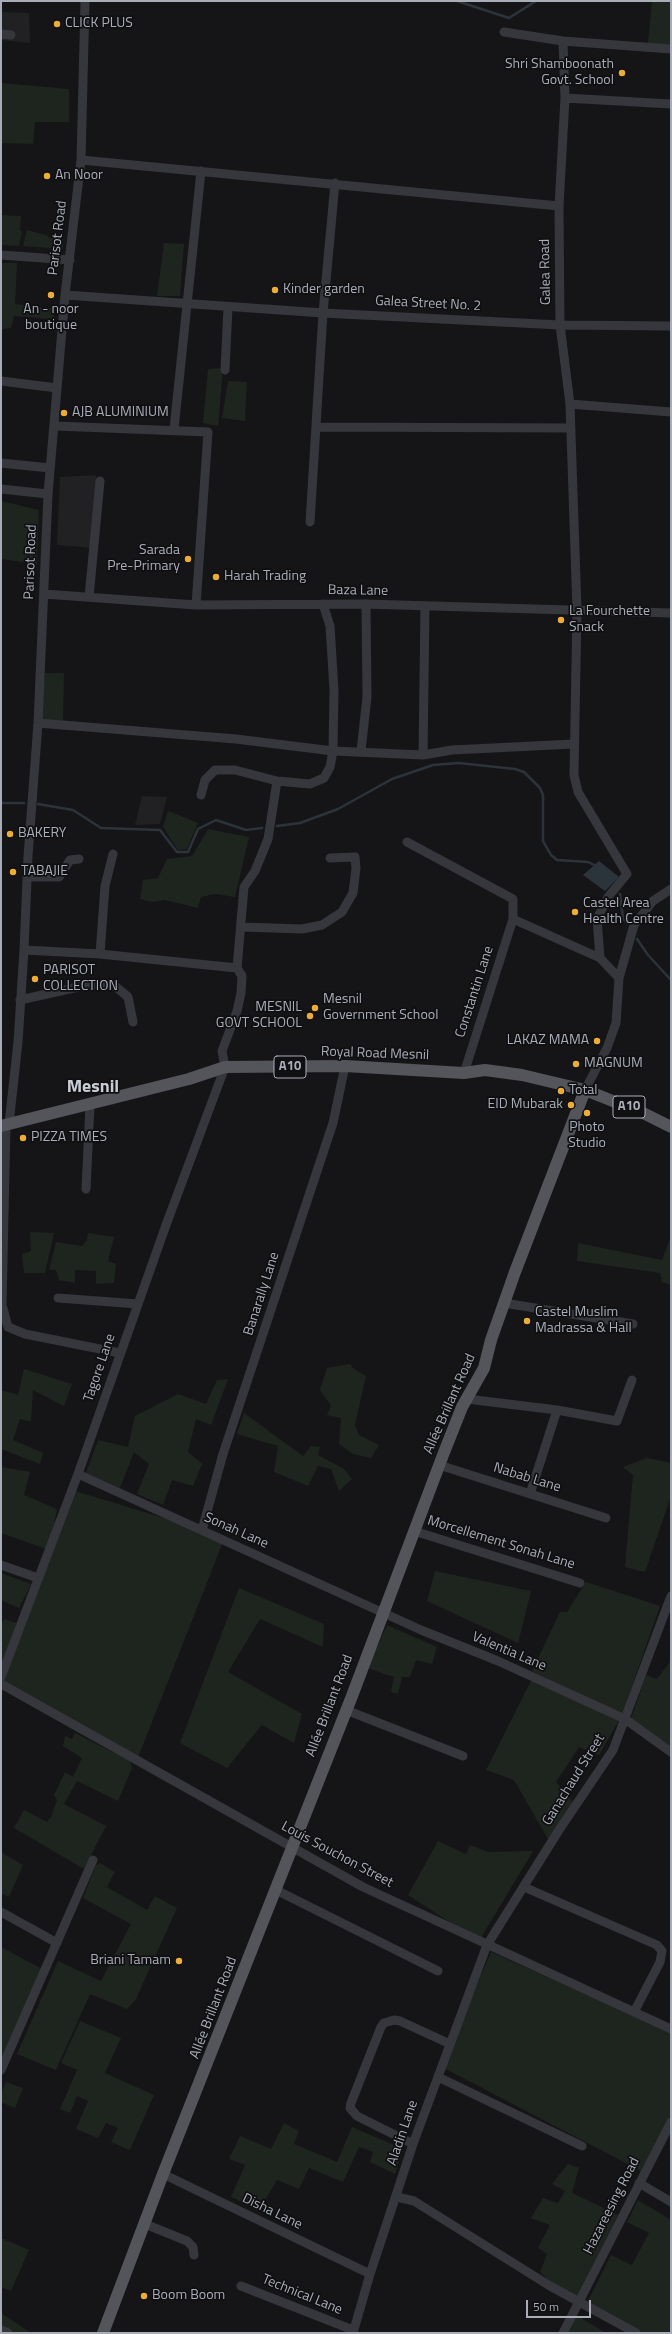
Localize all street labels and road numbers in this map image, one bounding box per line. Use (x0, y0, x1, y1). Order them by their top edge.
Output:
street label: Parisot Road (45, 200, 71, 276)
street label: Galea Road (537, 239, 555, 305)
street label: Galea Street No. 2 (375, 293, 481, 315)
street label: Parisot Road (21, 524, 41, 600)
street label: Baza Lane (328, 582, 388, 600)
street label: Constantin Lane (452, 944, 498, 1040)
street label: Royal Road Mesnil (321, 1044, 429, 1064)
road number: A10 (274, 1056, 306, 1078)
road number: A10 (613, 1096, 645, 1118)
street label: Banarally Lane (241, 1250, 283, 1338)
street label: Tagore Lane (81, 1332, 119, 1404)
street label: Allée Brillant Road (420, 1351, 480, 1457)
street label: Nabab Lane (491, 1460, 563, 1496)
street label: Sonah Lane (201, 1509, 271, 1553)
street label: Morcellement Sonah Lane (425, 1513, 577, 1573)
street label: Valentia Lane (469, 1629, 549, 1675)
street label: Allée Brillant Road (303, 1653, 357, 1759)
street label: Ganachaud Street (539, 1731, 609, 1829)
street label: Louis Souchon Street (278, 1818, 396, 1892)
street label: Allée Brillant Road (187, 1955, 241, 2061)
street label: Aladin Lane (384, 2098, 422, 2168)
street label: Hazareesing Road (580, 2155, 644, 2257)
street label: Disha Lane (239, 2190, 305, 2234)
street label: Technical Lane (259, 2271, 345, 2319)

